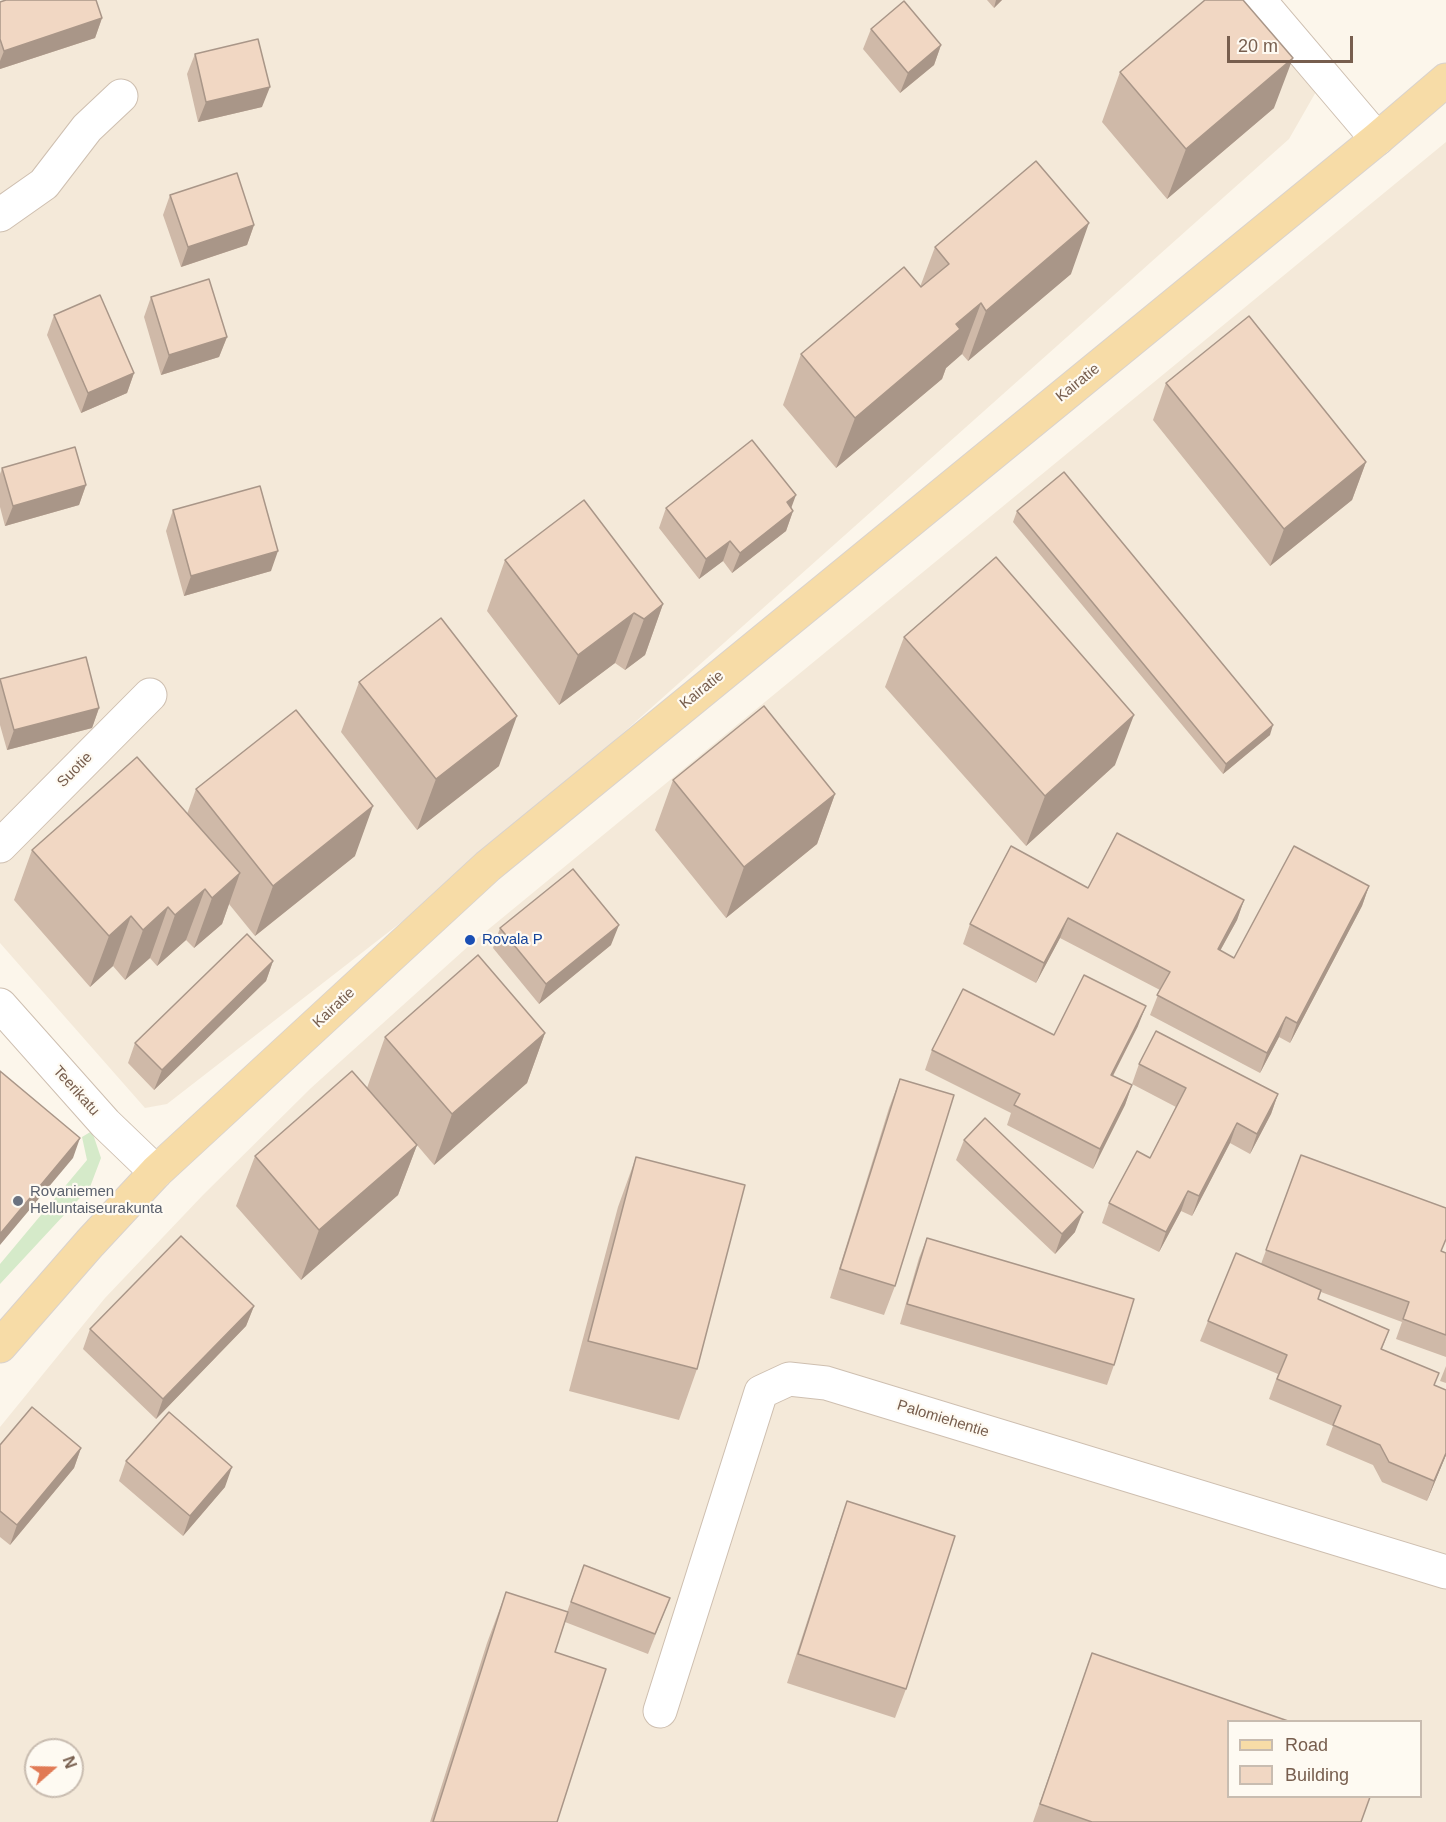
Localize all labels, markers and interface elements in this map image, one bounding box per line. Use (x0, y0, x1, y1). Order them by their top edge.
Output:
scale bar (1230, 24, 1356, 62)
text: 20 m (1238, 36, 1278, 56)
street label: Kairatie (1053, 360, 1103, 406)
street label: Kairatie (677, 667, 727, 713)
street label: Suotie (54, 749, 96, 791)
place label: Rovala P (482, 931, 543, 949)
marker: Rovala P (463, 933, 477, 947)
street label: Kairatie (309, 984, 359, 1032)
street label: Teerikatu (49, 1062, 103, 1120)
place label: Rovaniemen Helluntaiseurakunta (30, 1183, 163, 1218)
marker: Rovaniemen Helluntaiseurakunta (11, 1194, 25, 1208)
street label: Palomiehentie (895, 1396, 991, 1442)
legend (1227, 1720, 1422, 1798)
text: Road (1285, 1735, 1328, 1755)
north arrow (24, 1738, 84, 1798)
text: N (60, 1754, 79, 1771)
text: Building (1285, 1765, 1349, 1785)

